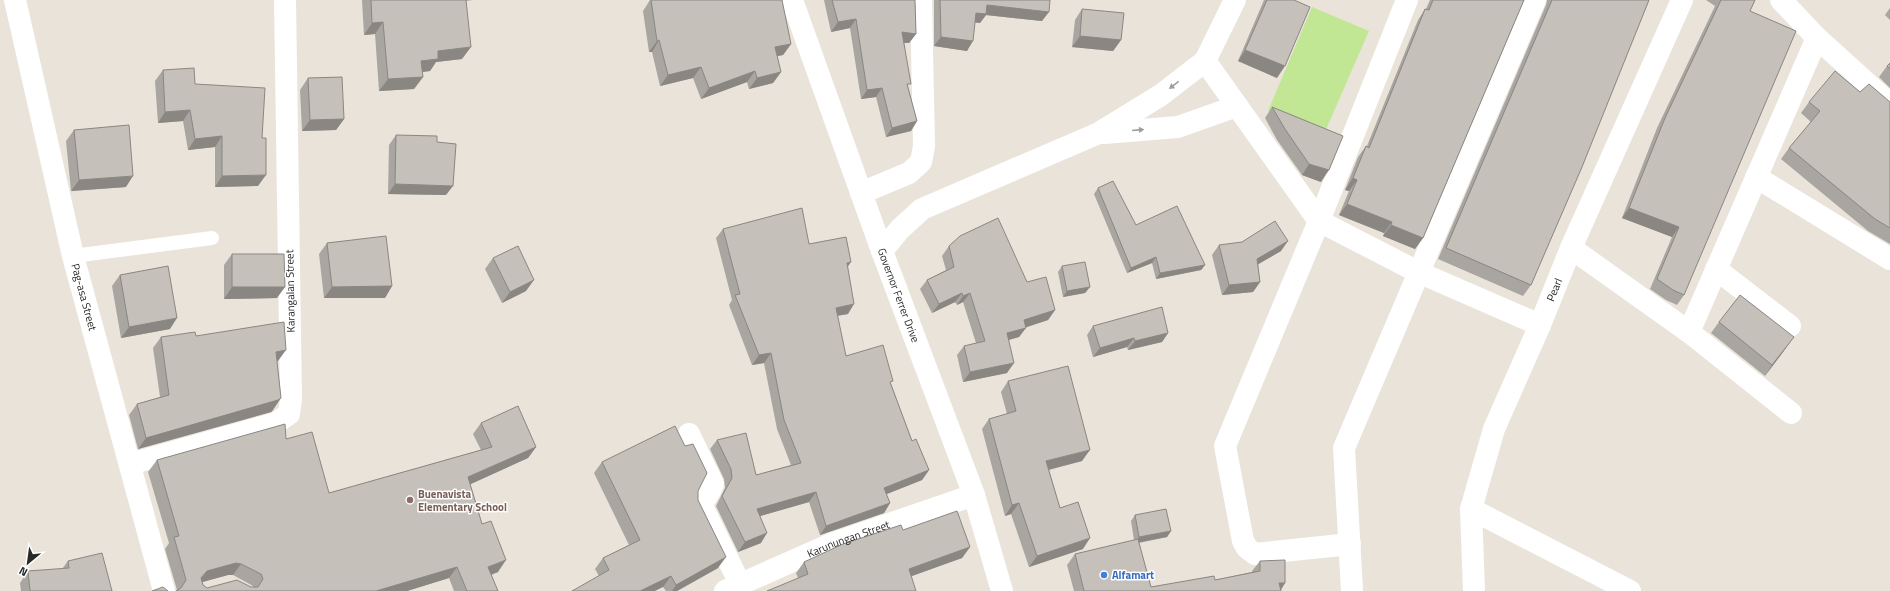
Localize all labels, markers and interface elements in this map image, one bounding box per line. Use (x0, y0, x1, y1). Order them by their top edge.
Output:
one-way arrow (1168, 81, 1179, 90)
one-way arrow (1132, 127, 1144, 133)
street label: Governor Ferrer Drive (874, 246, 924, 345)
street label: Karangalan Street (281, 249, 299, 333)
street label: Pag-asa Street (67, 262, 101, 333)
street label: Pearl (1542, 276, 1566, 304)
place label: Buenavista Elementary School (418, 486, 507, 515)
marker: Buenavista Elementary School (405, 495, 415, 505)
street label: Karunungan Street (804, 516, 892, 562)
north arrow (8, 543, 48, 583)
text: N (16, 563, 30, 581)
place label: Alfamart (1112, 567, 1154, 583)
marker: Alfamart (1099, 570, 1109, 580)

